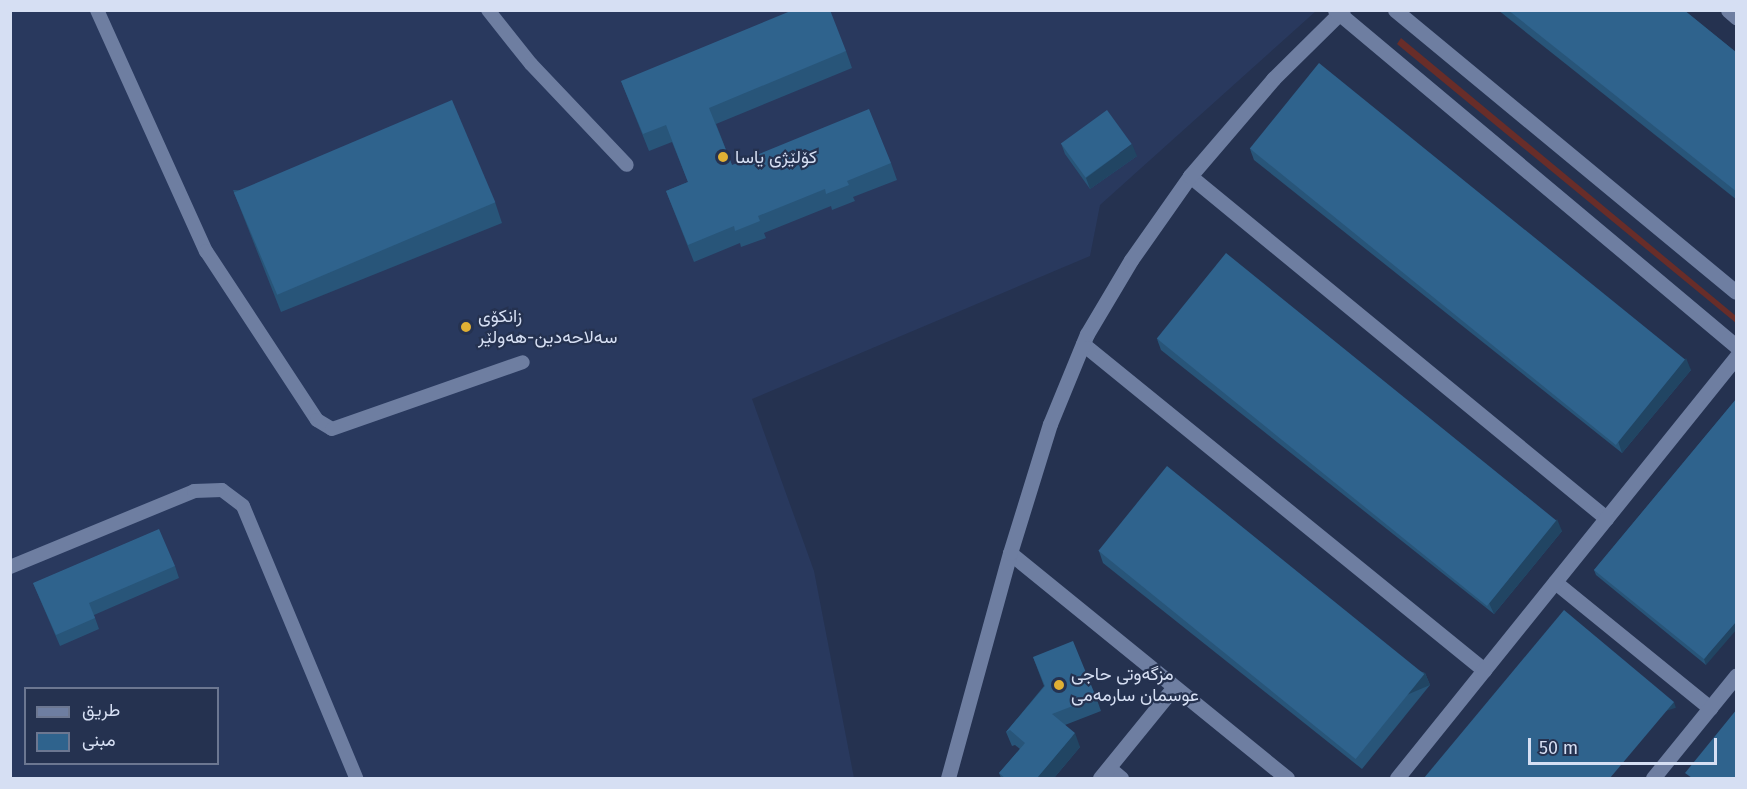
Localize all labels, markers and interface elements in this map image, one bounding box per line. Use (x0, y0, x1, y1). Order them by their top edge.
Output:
place label: کۆلێژی یاسا (735, 146, 817, 168)
marker: کۆلێژی یاسا (716, 150, 730, 164)
place label: زانکۆی سەلاحەدین-هەولێر (478, 306, 617, 348)
marker: زانکۆی سەلاحەدین-هەولێر (459, 320, 473, 334)
place label: مزگەوتی حاجی عوسمان سارمەمی (1071, 664, 1199, 706)
marker: مزگەوتی حاجی عوسمان سارمەمی (1052, 678, 1066, 692)
legend (24, 687, 219, 765)
text: طريق (82, 699, 120, 721)
scale bar (1531, 726, 1720, 764)
text: مبنى (82, 729, 116, 751)
text: 50 m (1539, 737, 1578, 759)

